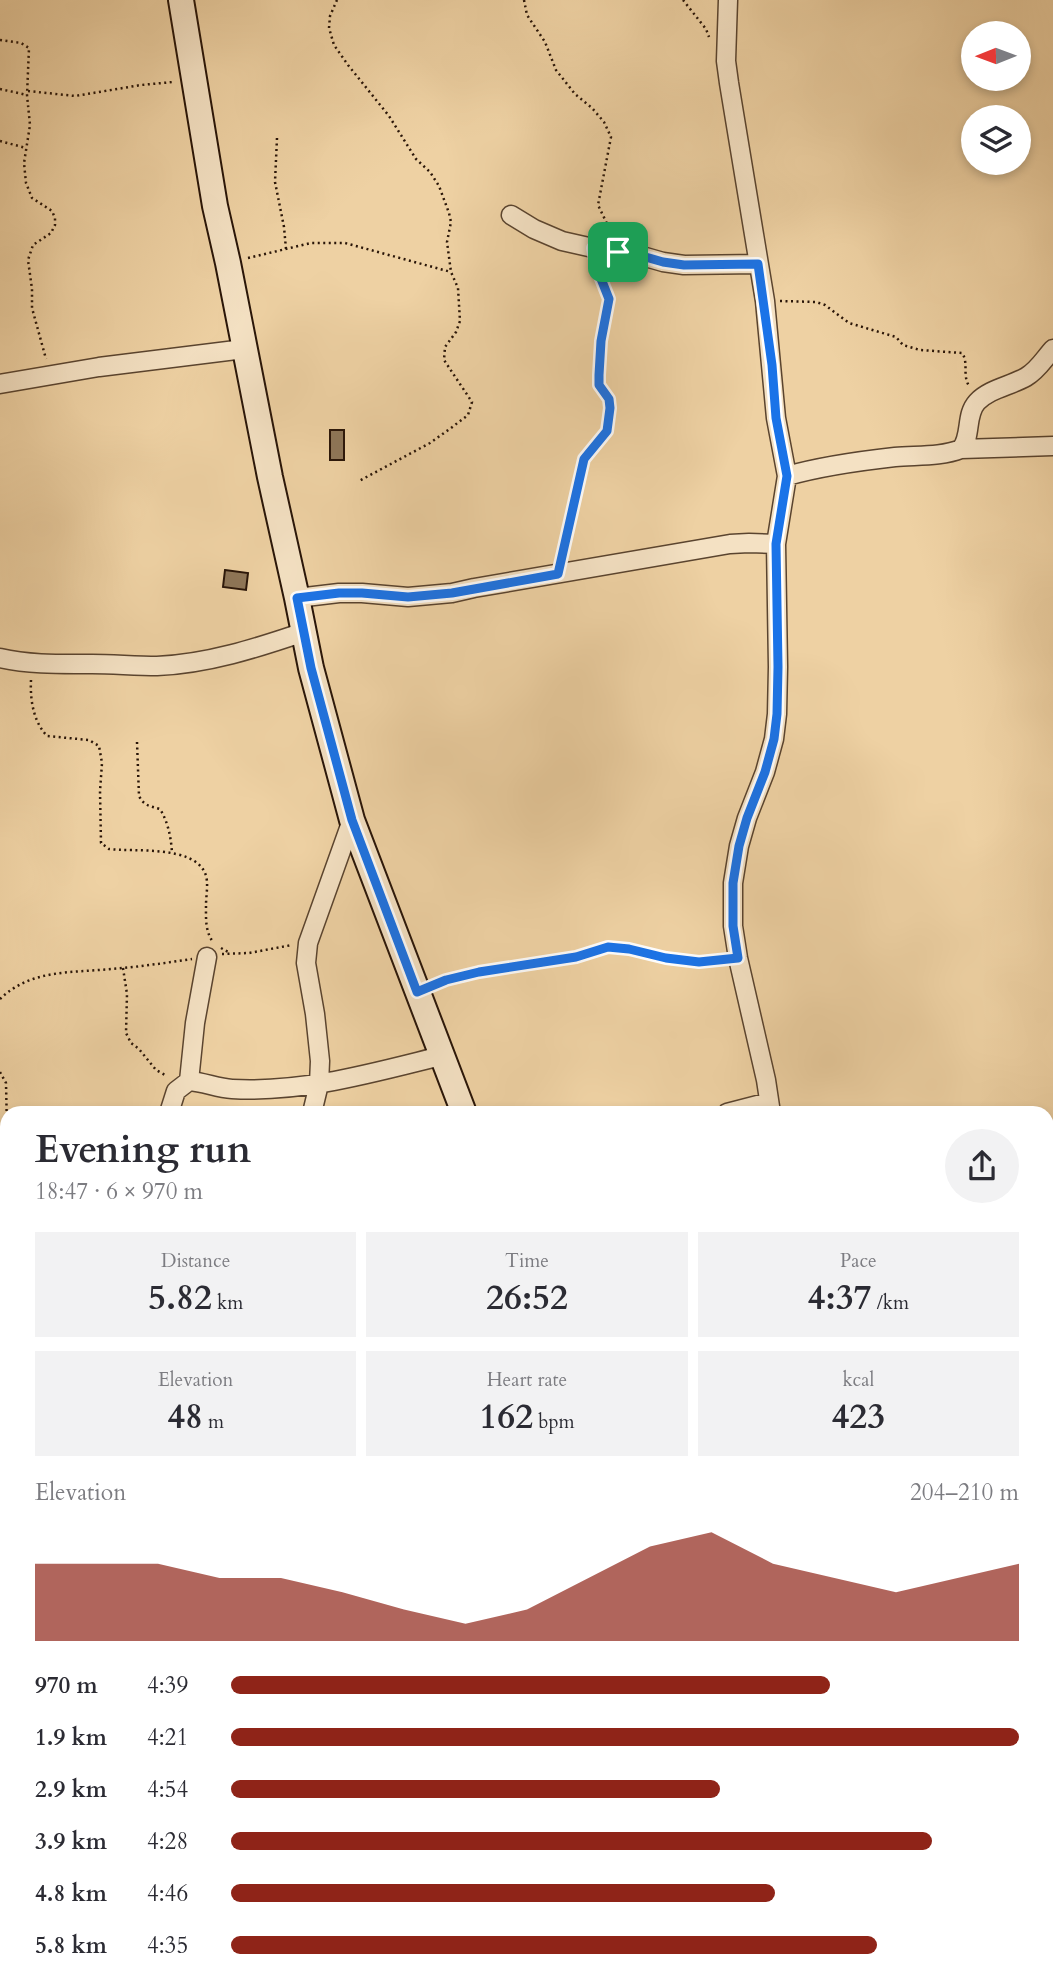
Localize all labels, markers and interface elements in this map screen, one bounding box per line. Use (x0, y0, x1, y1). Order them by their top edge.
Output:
north arrow (961, 21, 1031, 91)
map controls (961, 21, 1031, 175)
button: layers (961, 105, 1031, 175)
pin (588, 222, 648, 282)
icon: arrive (599, 233, 637, 271)
text: Evening run (35, 1124, 251, 1176)
button: share (945, 1129, 1019, 1203)
text: 18:47 · 6 × 970 m (35, 1176, 203, 1207)
text: Distance (161, 1248, 230, 1274)
text: Time (505, 1248, 549, 1274)
text: Pace (840, 1248, 877, 1274)
text: 5.82 (148, 1274, 212, 1322)
text: 26:52 (486, 1274, 568, 1322)
text: 4:37 (808, 1274, 872, 1322)
text: km (212, 1290, 243, 1316)
text: /km (872, 1290, 909, 1316)
text: Elevation (158, 1367, 233, 1393)
text: Heart rate (487, 1367, 567, 1393)
text: kcal (842, 1367, 874, 1393)
text: 48 (167, 1393, 203, 1441)
text: 162 (479, 1393, 533, 1441)
text: 423 (831, 1393, 885, 1441)
text: m (203, 1409, 224, 1435)
text: bpm (533, 1409, 575, 1435)
text: Elevation (35, 1477, 126, 1508)
text: 204–210 m (910, 1477, 1019, 1508)
text: 970 m (35, 1670, 98, 1701)
text: 4:39 (147, 1670, 188, 1701)
text: 1.9 km (35, 1722, 107, 1753)
text: 4:21 (147, 1722, 188, 1753)
text: 2.9 km (35, 1774, 107, 1805)
text: 4:54 (147, 1774, 188, 1805)
text: 3.9 km (35, 1826, 107, 1857)
text: 4:28 (147, 1826, 188, 1857)
text: 4.8 km (35, 1878, 107, 1909)
text: 4:46 (147, 1878, 188, 1909)
text: 5.8 km (35, 1930, 107, 1961)
text: 4:35 (147, 1930, 188, 1961)

